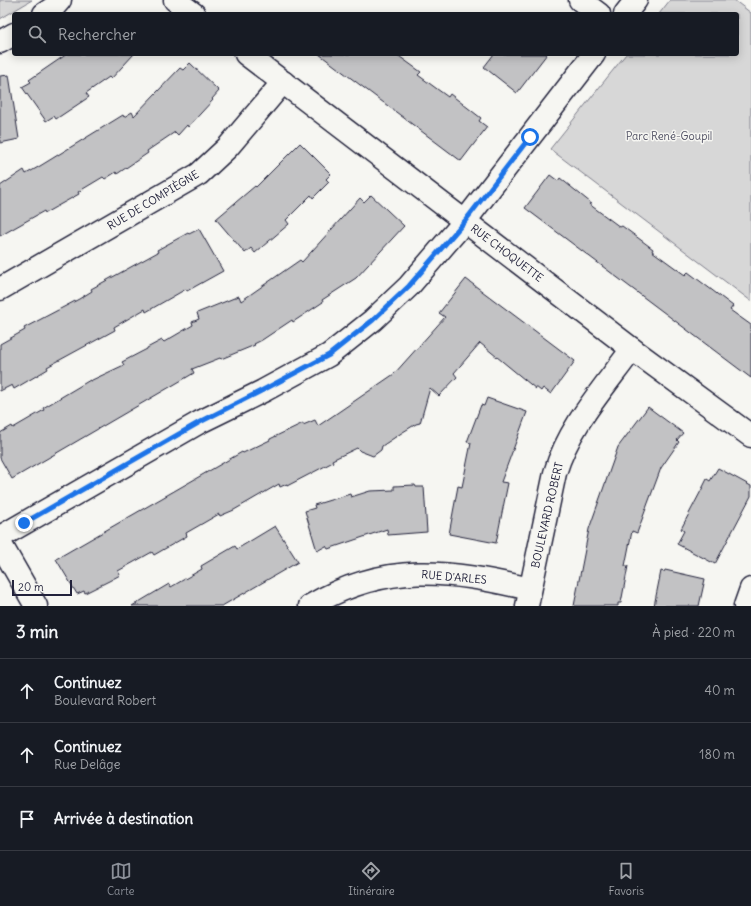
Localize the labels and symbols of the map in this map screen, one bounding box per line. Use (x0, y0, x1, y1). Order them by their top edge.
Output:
route start (521, 128, 539, 146)
park label: Parc René-Goupil (626, 129, 712, 143)
street label: RUE DE COMPIÈGNE (104, 166, 201, 233)
street label: RUE CHOQUETTE (468, 221, 546, 285)
street label: BOULEVARD ROBERT (528, 460, 566, 569)
route end (15, 514, 33, 532)
street label: RUE D'ARLES (421, 567, 487, 587)
scale bar (12, 578, 72, 597)

